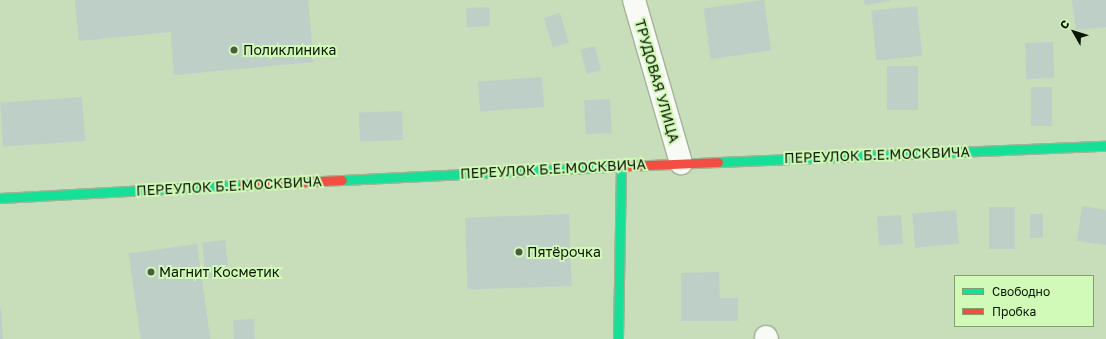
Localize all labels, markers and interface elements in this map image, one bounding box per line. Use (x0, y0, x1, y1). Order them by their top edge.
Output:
north arrow (1054, 12, 1094, 52)
street label: ТРУДОВАЯ УЛИЦА (631, 17, 683, 145)
text: С (1057, 17, 1072, 31)
place label: Поликлиника (243, 42, 336, 58)
marker: Поликлиника (228, 44, 240, 56)
street label: ПЕРЕУЛОК Б.Е.МОСКВИЧА (784, 143, 970, 167)
street label: ПЕРЕУЛОК Б.Е.МОСКВИЧА (460, 156, 646, 182)
street label: ПЕРЕУЛОК Б.Е.МОСКВИЧА (136, 173, 322, 199)
place label: Пятёрочка (527, 244, 601, 260)
marker: Пятёрочка (514, 247, 524, 257)
place label: Магнит Косметик (159, 264, 280, 280)
marker: Магнит Косметик (146, 267, 156, 277)
legend (954, 275, 1094, 327)
text: Свободно (992, 284, 1050, 299)
text: Пробка (992, 304, 1036, 319)

